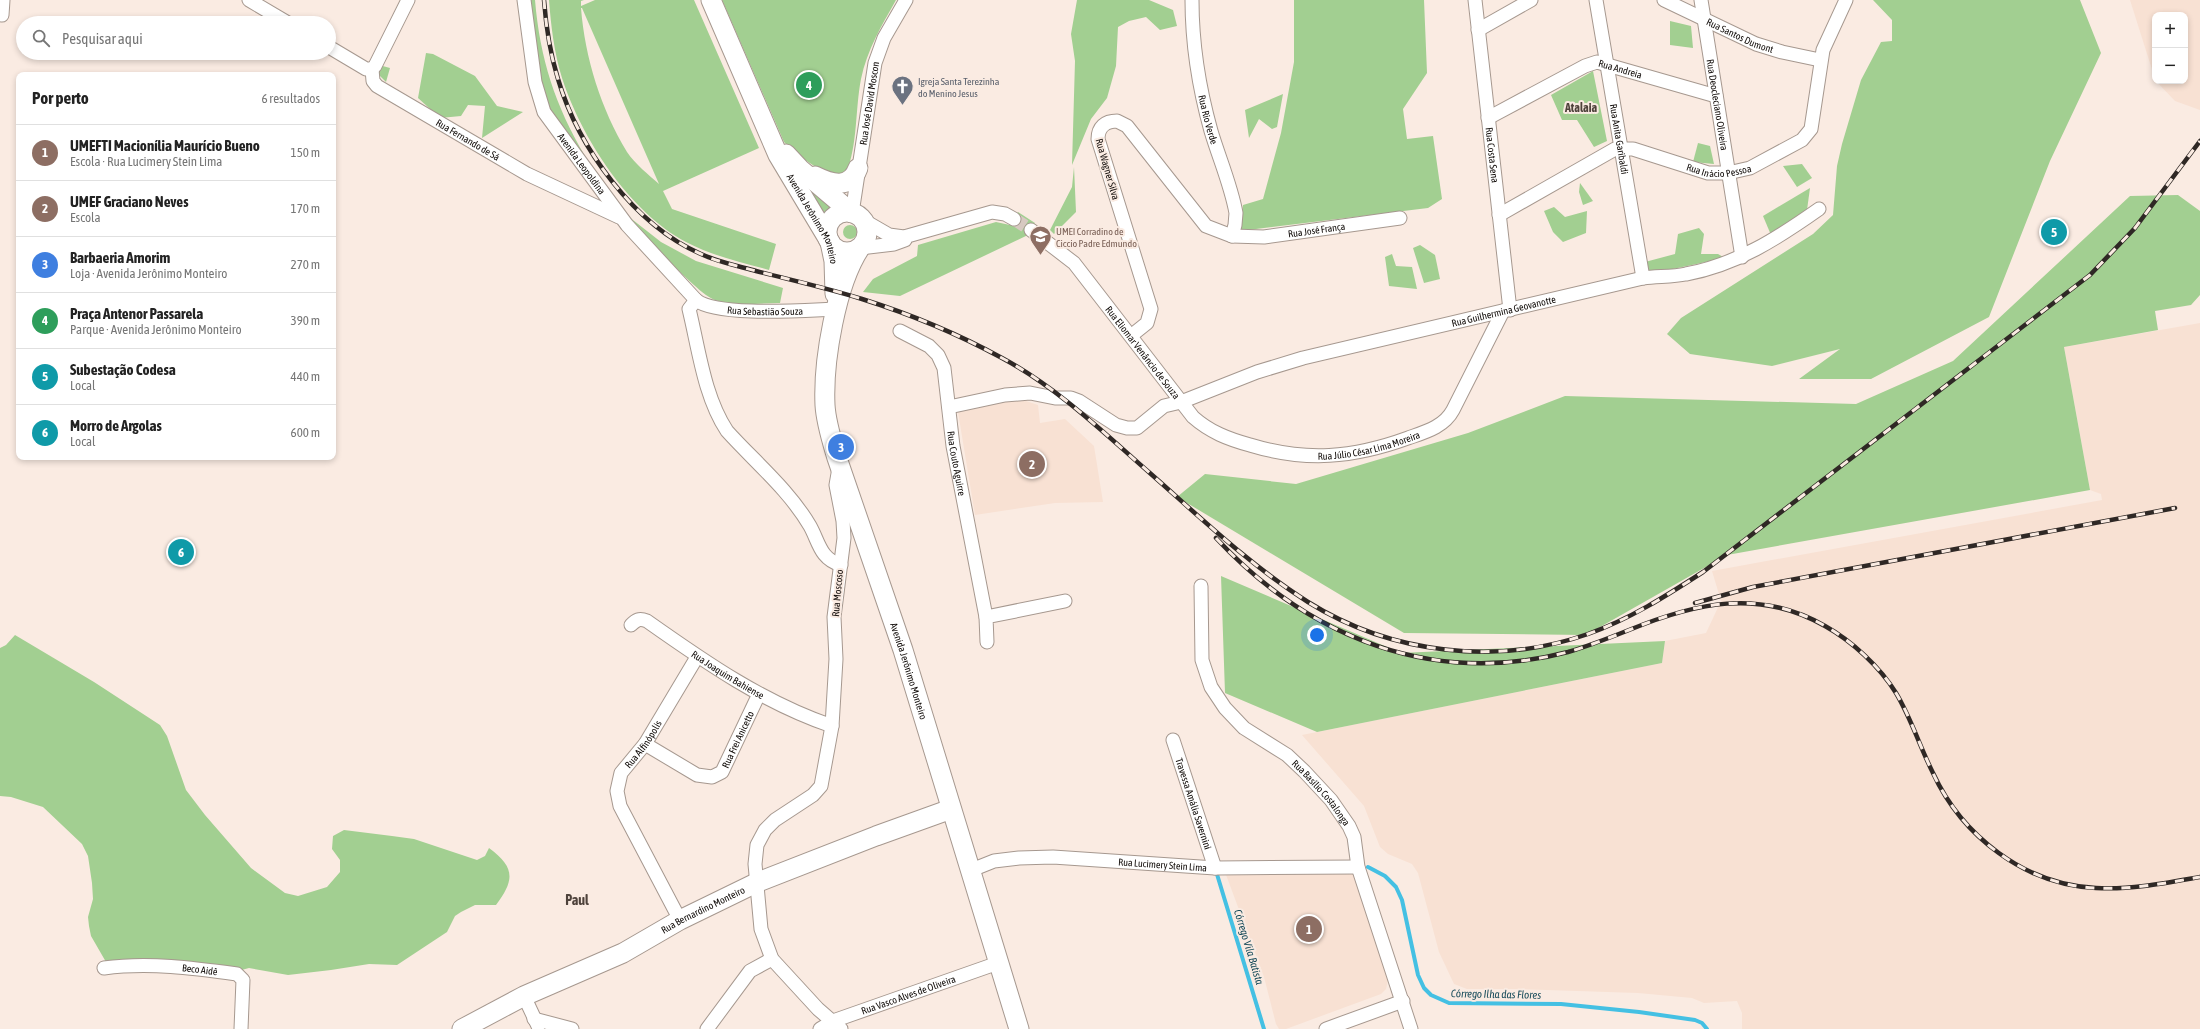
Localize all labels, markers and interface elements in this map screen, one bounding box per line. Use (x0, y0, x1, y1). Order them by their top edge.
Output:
map controls (2152, 12, 2188, 84)
button: + (2152, 12, 2188, 48)
search box (16, 16, 336, 60)
street label: Rua Santos Dumont (1705, 16, 1775, 55)
icon: search (30, 27, 52, 49)
text: Pesquisar aqui (62, 30, 143, 47)
button: − (2152, 48, 2188, 84)
street label: Rua Andreia (1597, 58, 1644, 81)
street label: Rua Deocleciano Oliveira (1705, 58, 1730, 151)
street label: Rua José David Moscon (857, 61, 881, 146)
pin: 4 (796, 70, 822, 100)
church icon: Igreja Santa Terezinha do Menino Jesus (889, 74, 915, 107)
place label: Igreja Santa Terezinha do Menino Jesus (918, 76, 1000, 99)
text: Por perto (32, 88, 89, 108)
text: 6 resultados (261, 91, 320, 106)
street label: Rua Rio Verde (1196, 94, 1220, 146)
district label: Atalaia (1564, 101, 1597, 115)
street label: Rua Anita Garibaldi (1608, 103, 1630, 175)
street label: Rua Fernando de Sá (434, 117, 502, 163)
street label: Rua Costa Sena (1483, 127, 1501, 184)
street label: Avenida Leopoldina (555, 131, 608, 197)
text: UMEFTI Macionília Maurício Bueno (70, 137, 260, 154)
street label: Rua Wagner Silva (1094, 137, 1122, 201)
text: 1 (42, 145, 48, 160)
text: 150 m (291, 145, 320, 160)
text: Escola · Rua Lucimery Stein Lima (70, 154, 222, 169)
street label: Rua Inácio Pessoa (1685, 161, 1753, 179)
street label: Avenida Jerônimo Monteiro (785, 172, 839, 264)
text: UMEF Graciano Neves (70, 193, 188, 210)
text: 2 (42, 201, 48, 216)
text: 170 m (291, 201, 320, 216)
text: Escola (70, 210, 101, 225)
pin: 5 (2041, 217, 2067, 247)
street label: Rua José França (1287, 221, 1346, 240)
school or university icon: UMEI Corradino de Ciccio Padre Edmundo (1028, 224, 1054, 257)
place label: UMEI Corradino de Ciccio Padre Edmundo (1056, 226, 1137, 249)
text: Barbaeria Amorim (70, 249, 170, 266)
text: 3 (42, 257, 48, 272)
text: 270 m (291, 257, 320, 272)
text: Loja · Avenida Jerônimo Monteiro (70, 266, 227, 281)
street label: Rua Guilhermina Geovanotte (1450, 294, 1557, 329)
street label: Rua Sebastião Souza (726, 304, 804, 317)
street label: Rua Eliomar Venâncio de Souza (1103, 304, 1182, 401)
text: Praça Antenor Passarela (70, 305, 203, 322)
text: 4 (42, 313, 48, 328)
text: 390 m (291, 313, 320, 328)
text: Parque · Avenida Jerônimo Monteiro (70, 322, 242, 337)
text: Subestação Codesa (70, 361, 176, 378)
text: 5 (42, 369, 48, 384)
text: 440 m (291, 369, 320, 384)
text: Local (70, 378, 95, 393)
text: Morro de Argolas (70, 417, 162, 434)
text: 6 (42, 425, 48, 440)
text: 600 m (291, 425, 320, 440)
street label: Rua Júlio César Lima Moreira (1318, 429, 1422, 462)
street label: Rua Couto Aguirre (945, 431, 968, 497)
pin: 3 (828, 432, 854, 462)
text: Local (70, 434, 95, 449)
pin: 2 (1019, 449, 1045, 479)
pin: 6 (168, 537, 194, 567)
street label: Rua Moscoso (830, 569, 845, 617)
street label: Avenida Jerônimo Monteiro (888, 621, 929, 721)
your location (1307, 625, 1327, 645)
street label: Rua Joaquim Bahiense (689, 649, 766, 701)
street label: Rua Frei Anicetto (720, 709, 756, 770)
street label: Rua Alfinópolis (623, 718, 664, 770)
street label: Travessa Amália Savernini (1173, 757, 1214, 851)
street label: Rua Basílio Costalonga (1290, 758, 1352, 828)
street label: Rua Lucimery Stein Lima (1118, 856, 1208, 873)
street label: Rua Bernardino Monteiro (659, 884, 747, 936)
district label: Paul (565, 892, 589, 908)
water label: Córrego Vila Batista (1232, 908, 1266, 986)
pin: 1 (1296, 914, 1322, 944)
street label: Beco Aidê (182, 962, 218, 977)
street label: Rua Vasco Alves de Oliveira (860, 973, 957, 1017)
water label: Córrego Ilha das Flores (1451, 987, 1541, 1001)

